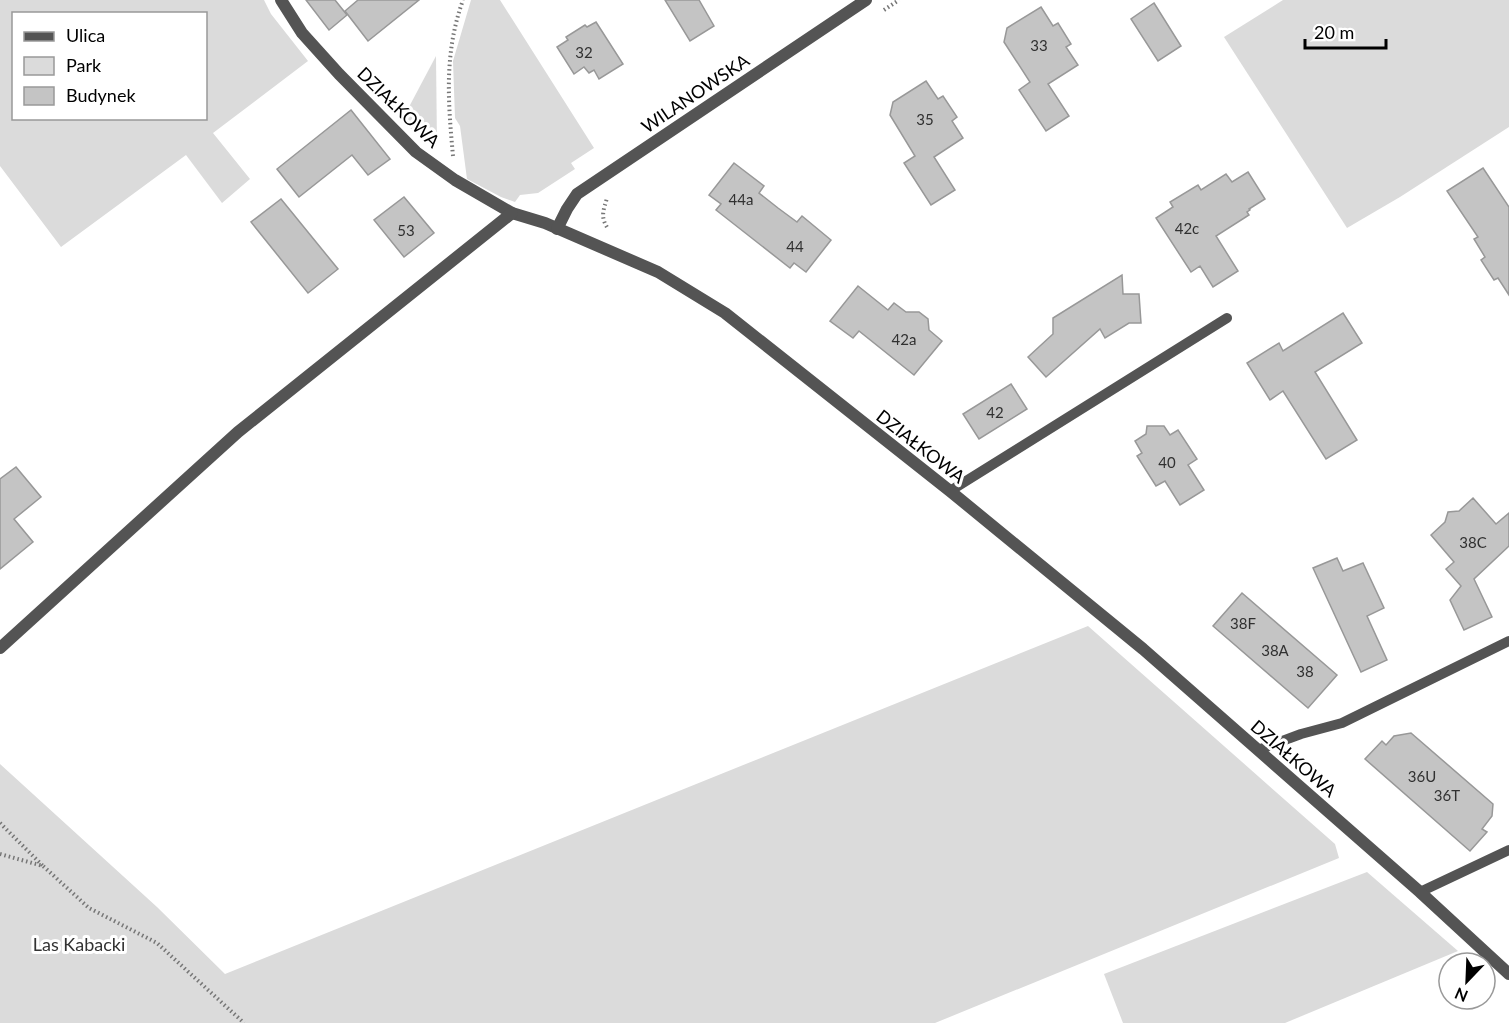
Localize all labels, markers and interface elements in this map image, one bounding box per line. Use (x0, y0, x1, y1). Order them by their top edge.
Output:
legend (12, 12, 207, 120)
scale bar (1305, 12, 1386, 50)
text: 20 m (1314, 21, 1354, 43)
text: Ulica (66, 24, 105, 46)
house number: 33 (1030, 36, 1048, 54)
house number: 32 (575, 43, 593, 61)
street label: WILANOWSKA (637, 48, 754, 137)
text: Park (66, 54, 102, 76)
street label: DZIAŁKOWA (353, 62, 445, 152)
text: Budynek (66, 84, 136, 106)
house number: 35 (916, 110, 934, 128)
house number: 44a (729, 190, 753, 208)
house number: 42c (1175, 219, 1199, 237)
house number: 53 (397, 221, 415, 239)
house number: 44 (786, 237, 804, 255)
house number: 42a (892, 330, 916, 348)
house number: 42 (986, 403, 1004, 421)
street label: DZIAŁKOWA (872, 405, 970, 488)
house number: 40 (1158, 453, 1176, 471)
house number: 38C (1459, 533, 1487, 551)
house number: 38F (1230, 614, 1256, 632)
house number: 38A (1261, 641, 1290, 659)
house number: 38 (1296, 662, 1314, 680)
street label: DZIAŁKOWA (1247, 715, 1342, 802)
house number: 36U (1408, 767, 1436, 785)
house number: 36T (1434, 786, 1460, 804)
park label: Las Kabacki (33, 933, 125, 955)
north arrow (1437, 951, 1497, 1011)
text: N (1452, 984, 1470, 1006)

